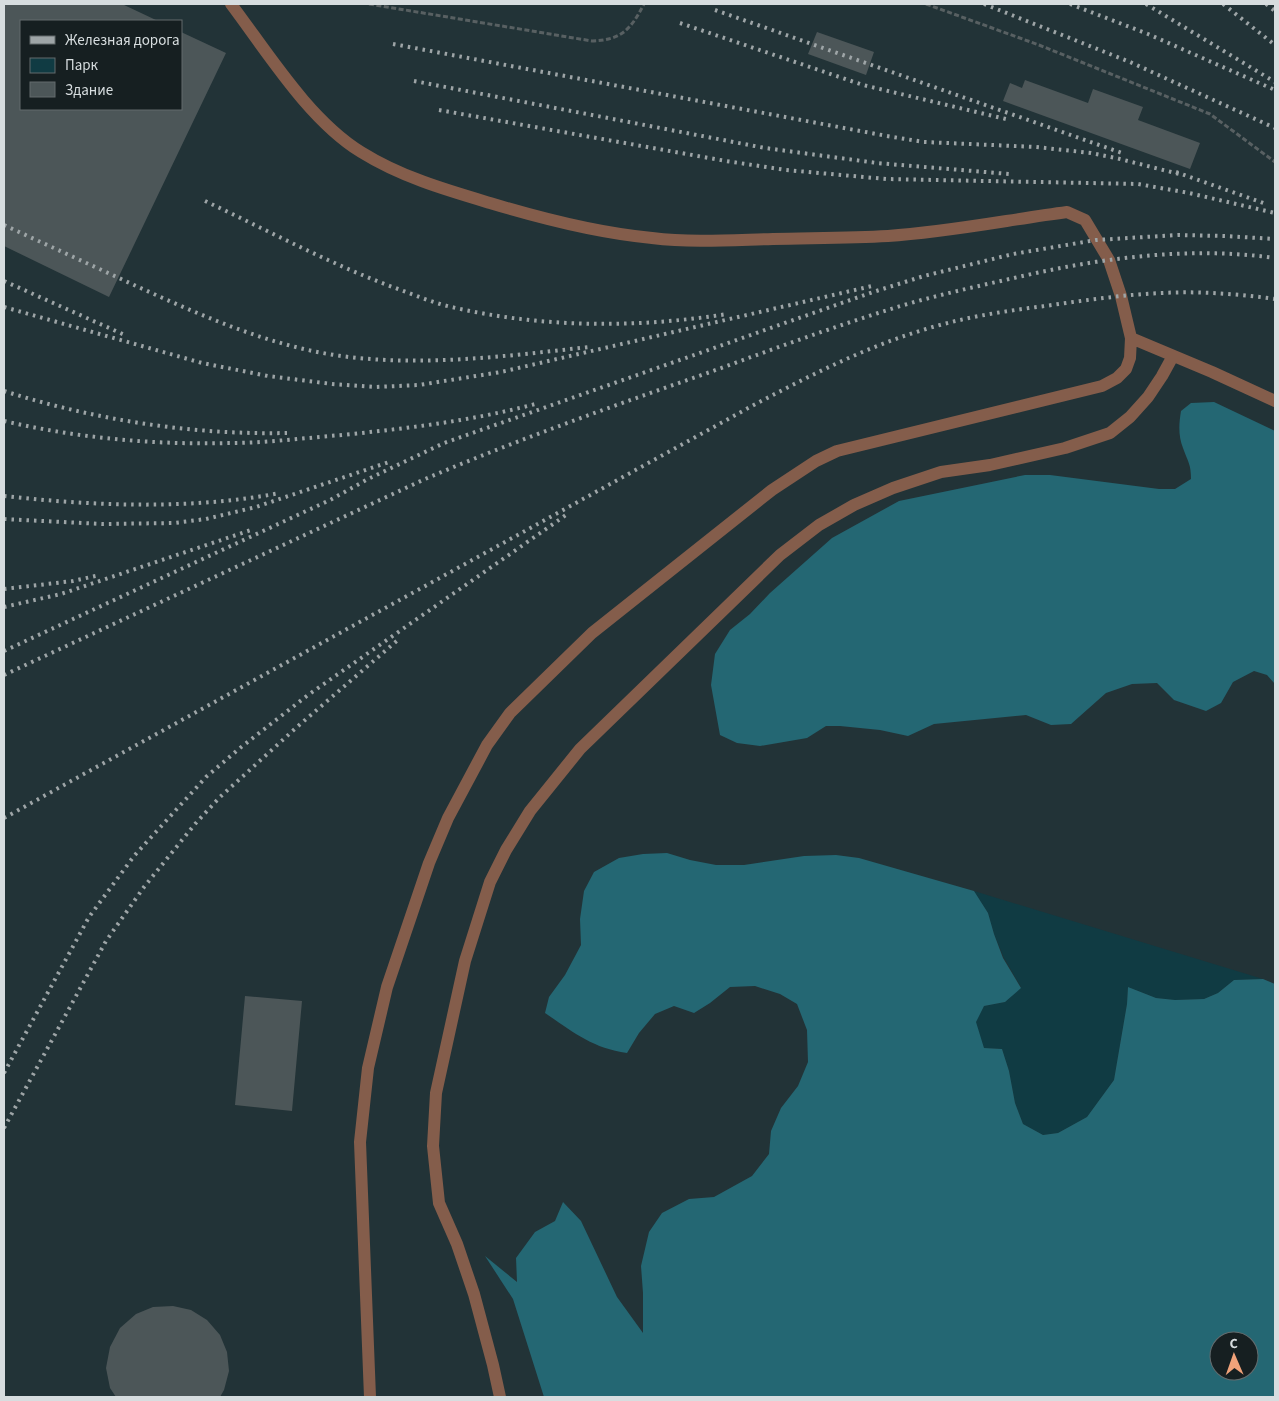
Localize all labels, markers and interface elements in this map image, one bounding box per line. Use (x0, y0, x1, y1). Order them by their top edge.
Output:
legend (20, 20, 182, 110)
text: Железная дорога (65, 30, 180, 51)
text: Парк (65, 55, 99, 76)
text: Здание (65, 80, 113, 101)
north arrow (1209, 1331, 1259, 1381)
text: С (1229, 1334, 1238, 1354)

